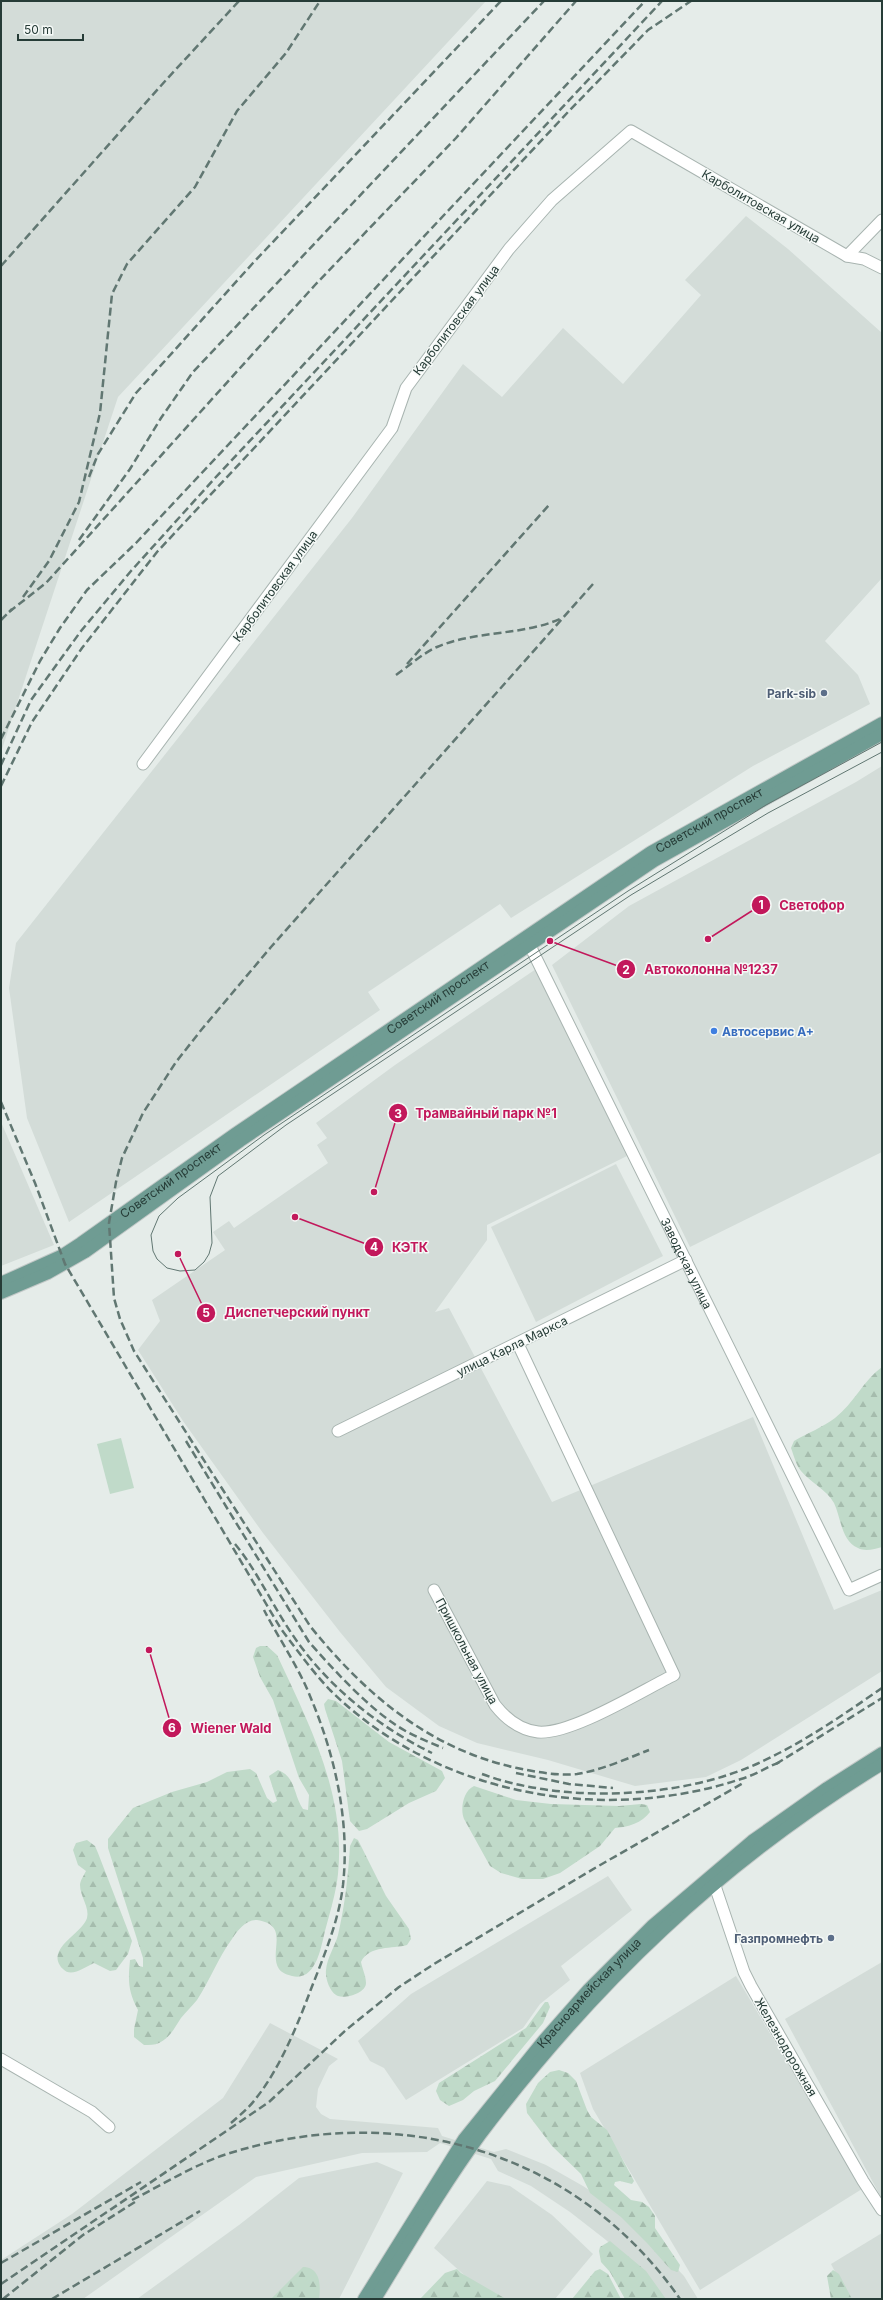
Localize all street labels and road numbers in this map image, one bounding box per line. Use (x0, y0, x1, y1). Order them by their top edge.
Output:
street label: Карболитовская улица (699, 166, 823, 246)
street label: Карболитовская улица (410, 262, 502, 378)
street label: Карболитовская улица (230, 527, 320, 645)
street label: Советский проспект (652, 784, 765, 856)
street label: Советский проспект (383, 956, 492, 1037)
street label: Советский проспект (117, 1139, 224, 1221)
street label: Заводская улица (658, 1215, 716, 1311)
street label: улица Карла Маркса (454, 1313, 570, 1379)
street label: Пришкольная улица (433, 1595, 501, 1707)
street label: Красноармейская улица (533, 1934, 644, 2051)
street label: Железнодорожная (752, 1995, 820, 2099)

